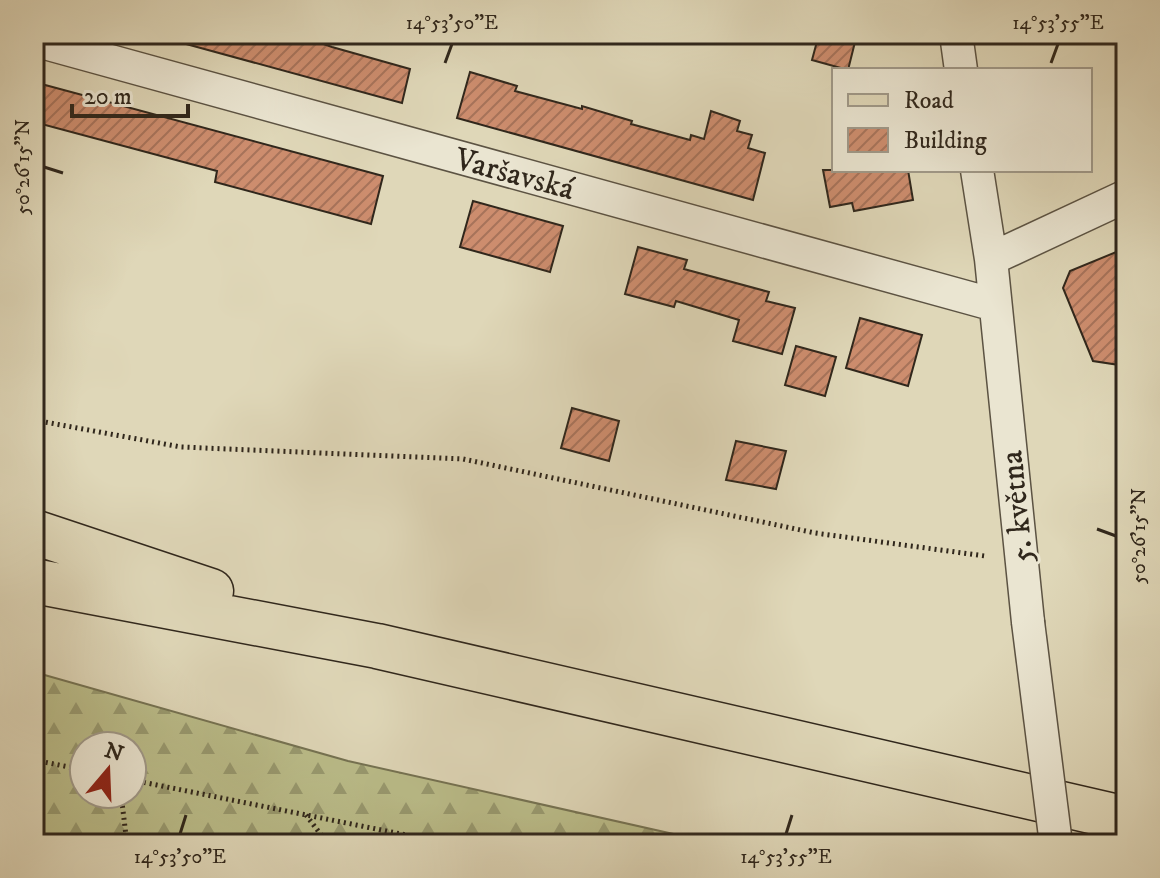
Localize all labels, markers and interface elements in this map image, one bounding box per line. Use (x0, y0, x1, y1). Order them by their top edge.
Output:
text: 14°53'50"E (406, 11, 498, 36)
text: 14°53'55"E (1012, 11, 1104, 36)
scale bar (72, 68, 188, 118)
legend (832, 68, 1092, 172)
text: 20 m (84, 82, 132, 112)
text: Road (904, 86, 954, 116)
text: 50°26'15"N (11, 119, 36, 215)
text: Building (904, 126, 987, 156)
street label: Varšavská (449, 140, 579, 210)
street label: 5. května (992, 448, 1044, 565)
text: 50°26'15"N (1127, 488, 1152, 584)
north arrow (68, 730, 148, 810)
text: N (101, 737, 127, 768)
text: 14°53'50"E (134, 845, 226, 870)
text: 14°53'55"E (740, 845, 832, 870)

